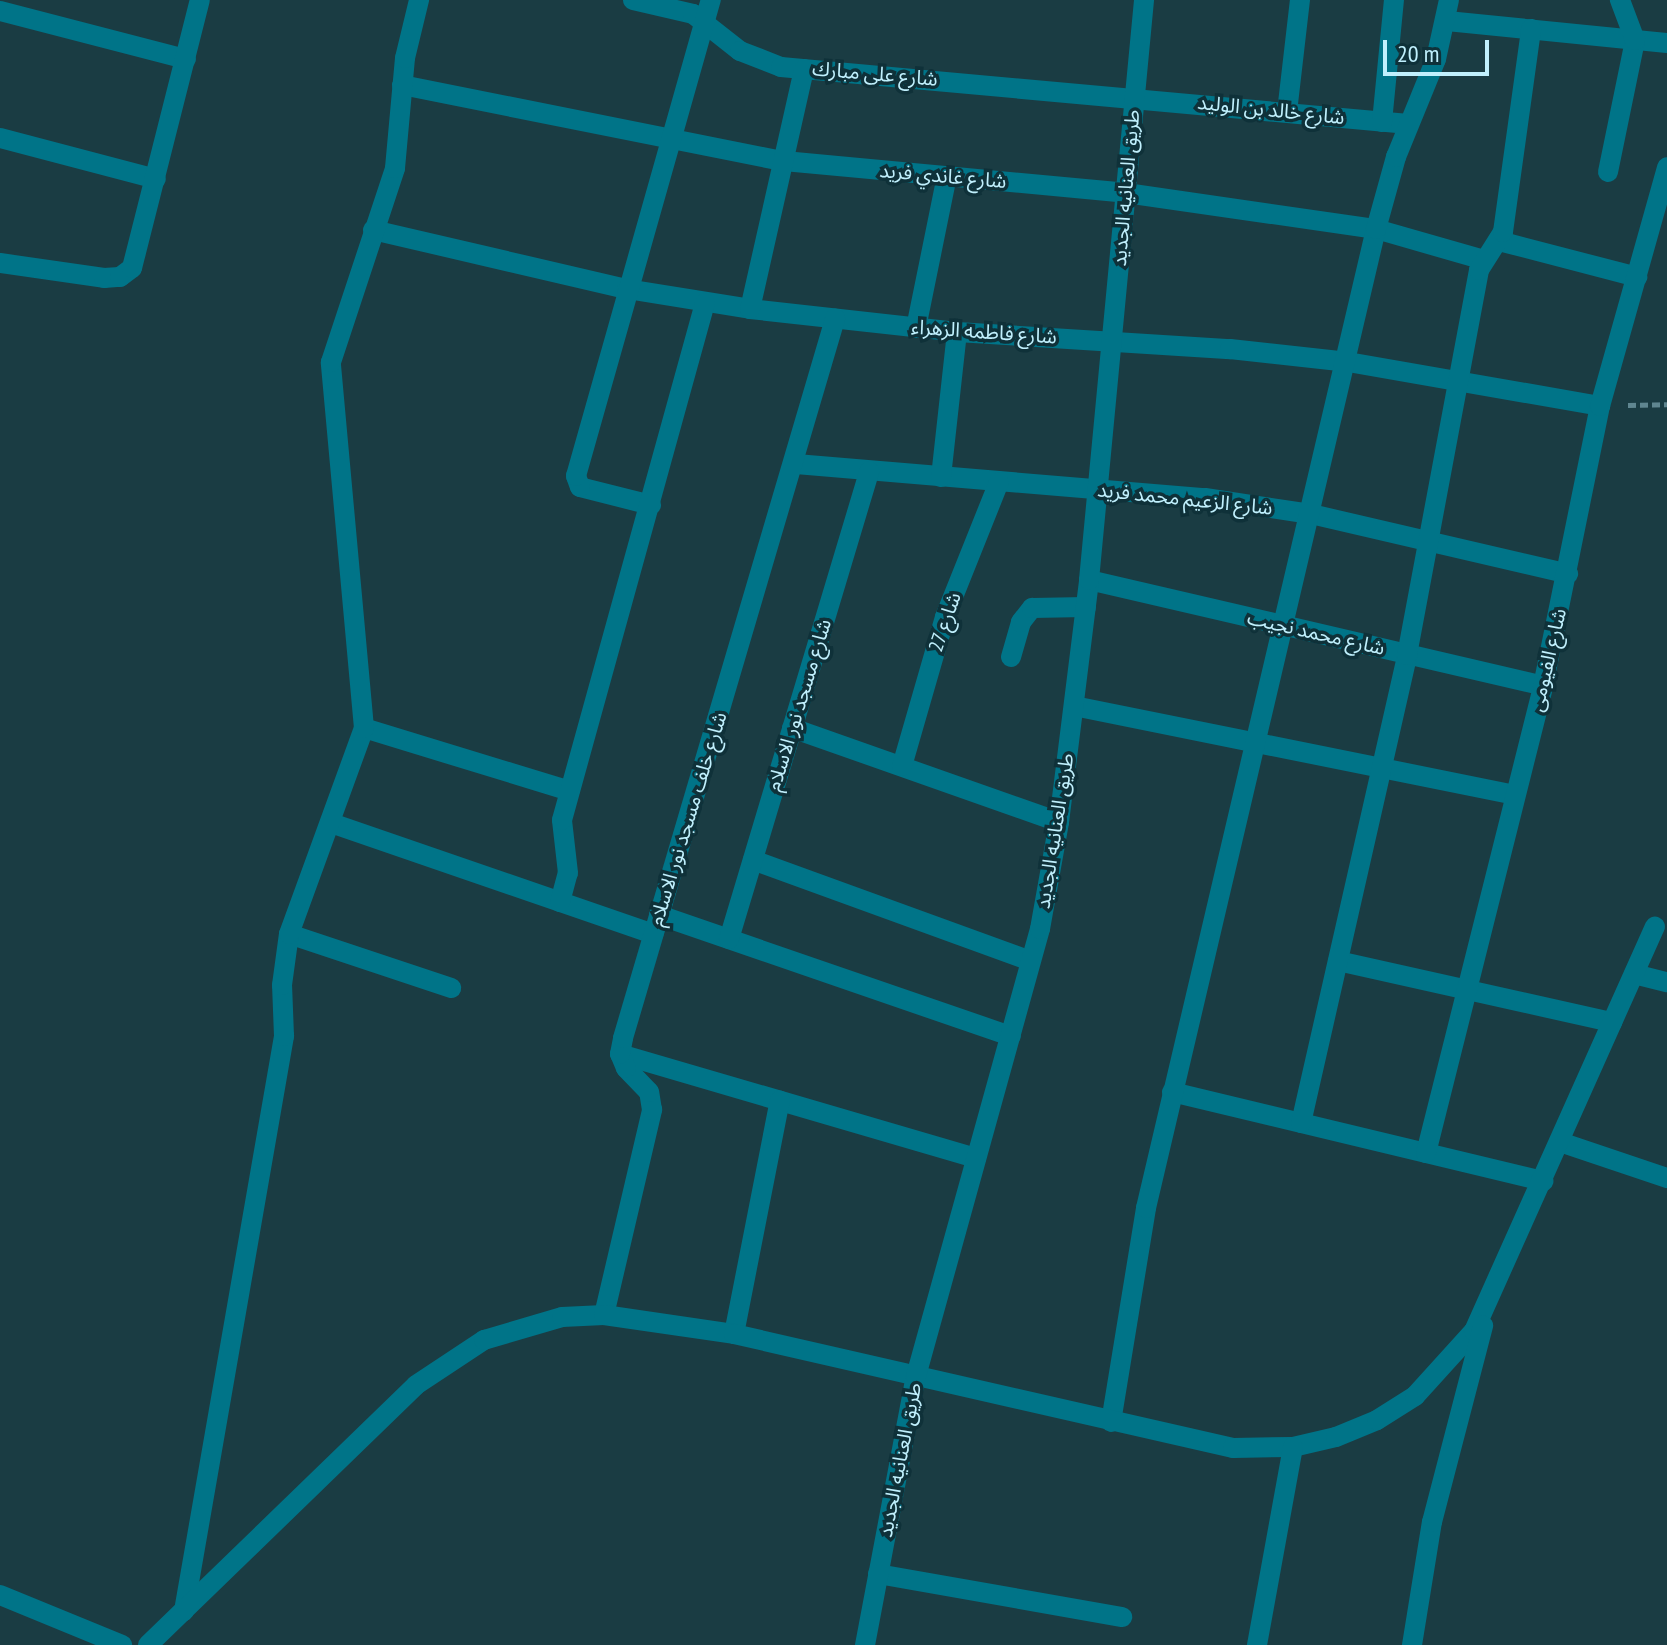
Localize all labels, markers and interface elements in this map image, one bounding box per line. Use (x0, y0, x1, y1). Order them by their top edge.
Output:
scale bar (1387, 24, 1493, 74)
text: 20 m (1397, 38, 1439, 69)
street label: شارع على مبارك (811, 57, 939, 91)
street label: شارع خالد بن الوليد (1196, 90, 1346, 130)
street label: طريق العنانيه الجديد (1107, 109, 1145, 267)
street label: شارع غاندي فريد (878, 158, 1008, 194)
street label: شارع فاطمه الزهراء (910, 315, 1058, 349)
street label: شارع الزعيم محمد فريد (1096, 478, 1274, 520)
street label: شارع 27 (924, 589, 966, 655)
street label: شارع محمد نجيب (1245, 606, 1387, 660)
street label: شارع الفيومى (1524, 606, 1572, 714)
street label: شارع مسجد نور الاسلام (761, 616, 837, 794)
street label: شارع خلف مسجد نور الاسلام (644, 709, 732, 929)
street label: طريق العنانيه الجديد (1031, 752, 1079, 910)
street label: طريق العنانيه الجديد (873, 1381, 927, 1539)

